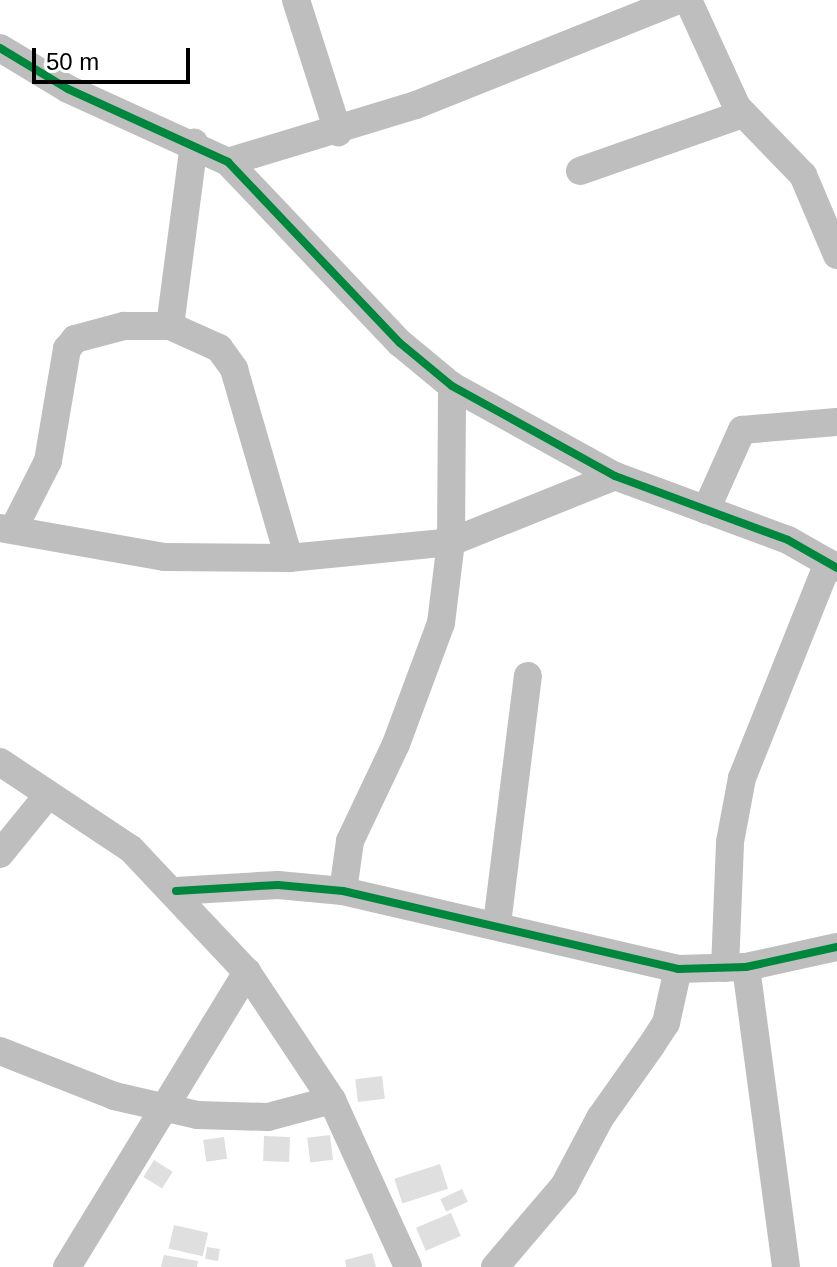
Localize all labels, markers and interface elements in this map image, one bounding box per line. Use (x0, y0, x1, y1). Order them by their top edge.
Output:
scale bar (36, 32, 194, 82)
text: 50 m (46, 48, 99, 75)

